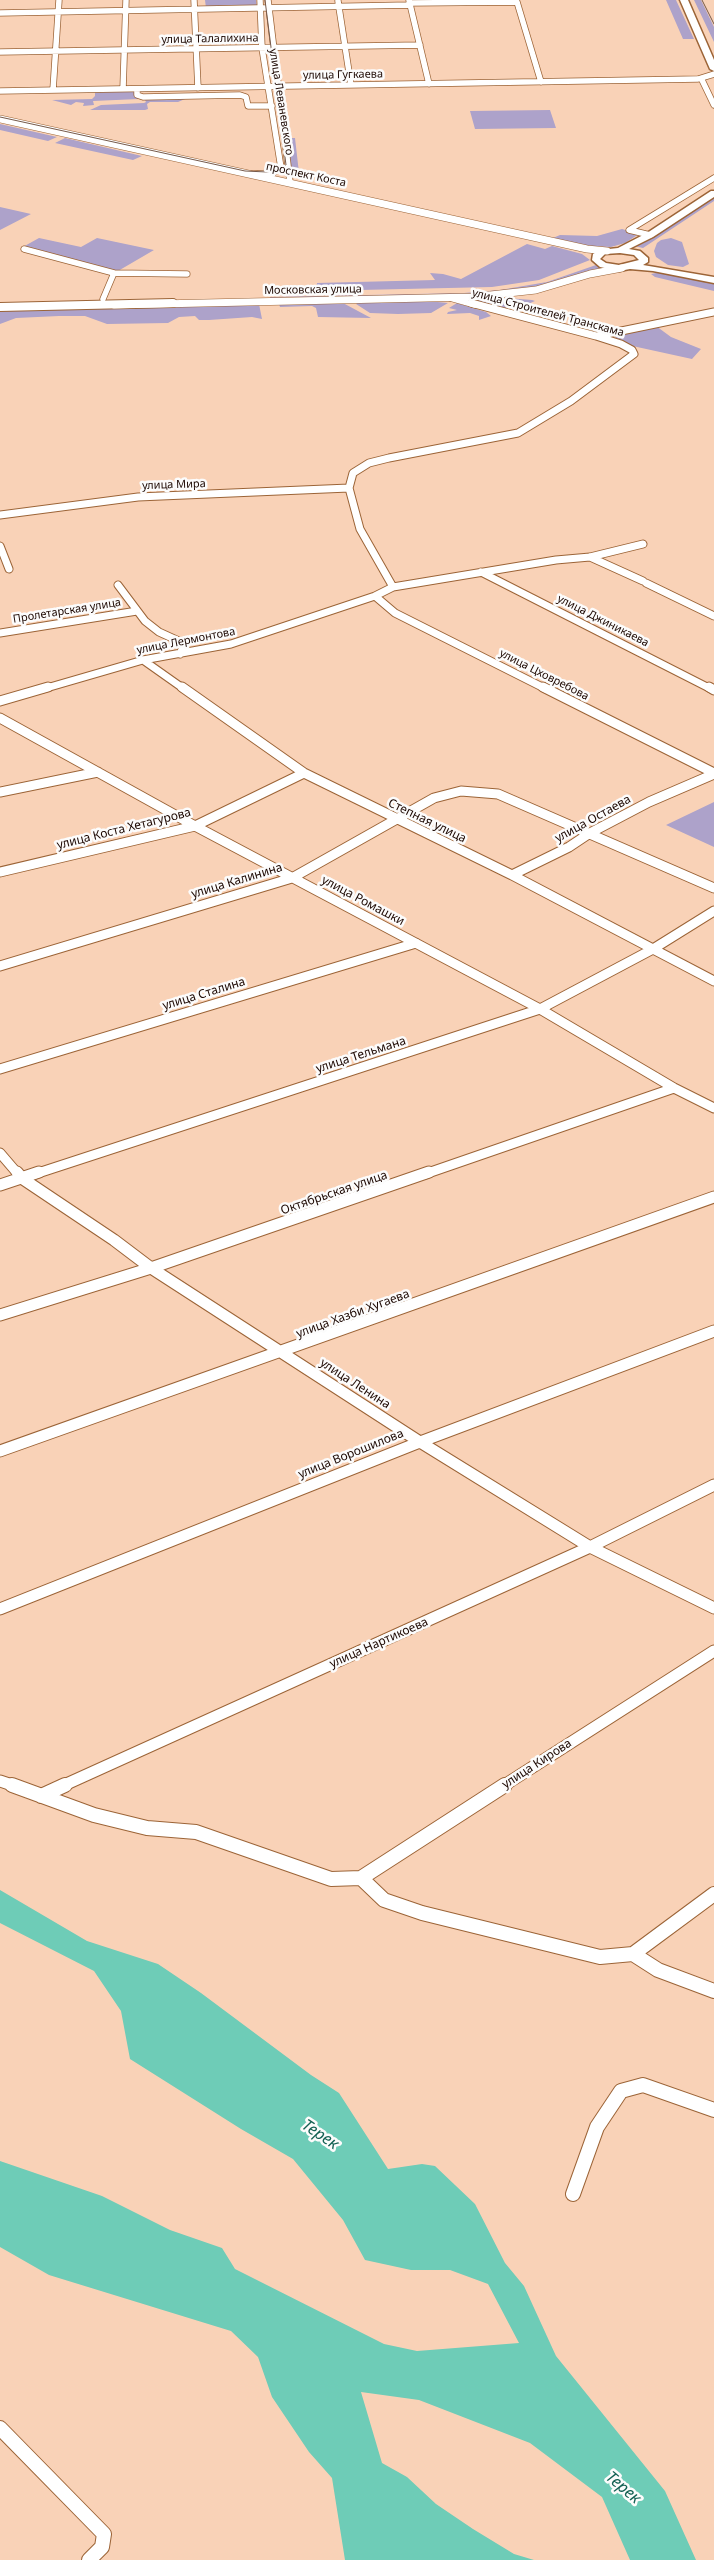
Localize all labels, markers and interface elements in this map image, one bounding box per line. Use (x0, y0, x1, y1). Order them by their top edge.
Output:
street label: улица Талалихина (161, 32, 259, 46)
street label: улица Леваневского (266, 48, 296, 156)
street label: улица Гугкаева (303, 68, 383, 82)
street label: проспект Коста (265, 160, 347, 190)
street label: Московская улица (264, 283, 362, 297)
street label: улица Строителей Транскама (471, 286, 625, 340)
street label: улица Мира (142, 477, 206, 493)
street label: улица Джиникаева (555, 592, 651, 650)
street label: Пролетарская улица (12, 596, 122, 626)
street label: улица Лермонтова (136, 625, 236, 657)
street label: улица Цховребова (497, 647, 591, 703)
street label: улица Остаева (553, 792, 633, 846)
street label: Степная улица (386, 796, 468, 846)
street label: улица Коста Хетагурова (55, 805, 193, 853)
street label: улица Калинина (190, 860, 284, 902)
street label: улица Ромашки (319, 873, 407, 929)
street label: улица Сталина (161, 975, 247, 1013)
street label: улица Тельмана (314, 1034, 408, 1076)
street label: Октябрьская улица (279, 1168, 389, 1218)
street label: улица Хазби Хугаева (294, 1287, 412, 1341)
street label: улица Ленина (317, 1356, 393, 1412)
street label: улица Ворошилова (296, 1426, 406, 1482)
street label: улица Нартикоева (328, 1615, 430, 1671)
street label: улица Кирова (500, 1736, 574, 1792)
water label: Терек (298, 2116, 342, 2154)
water label: Терек (601, 2468, 645, 2508)

